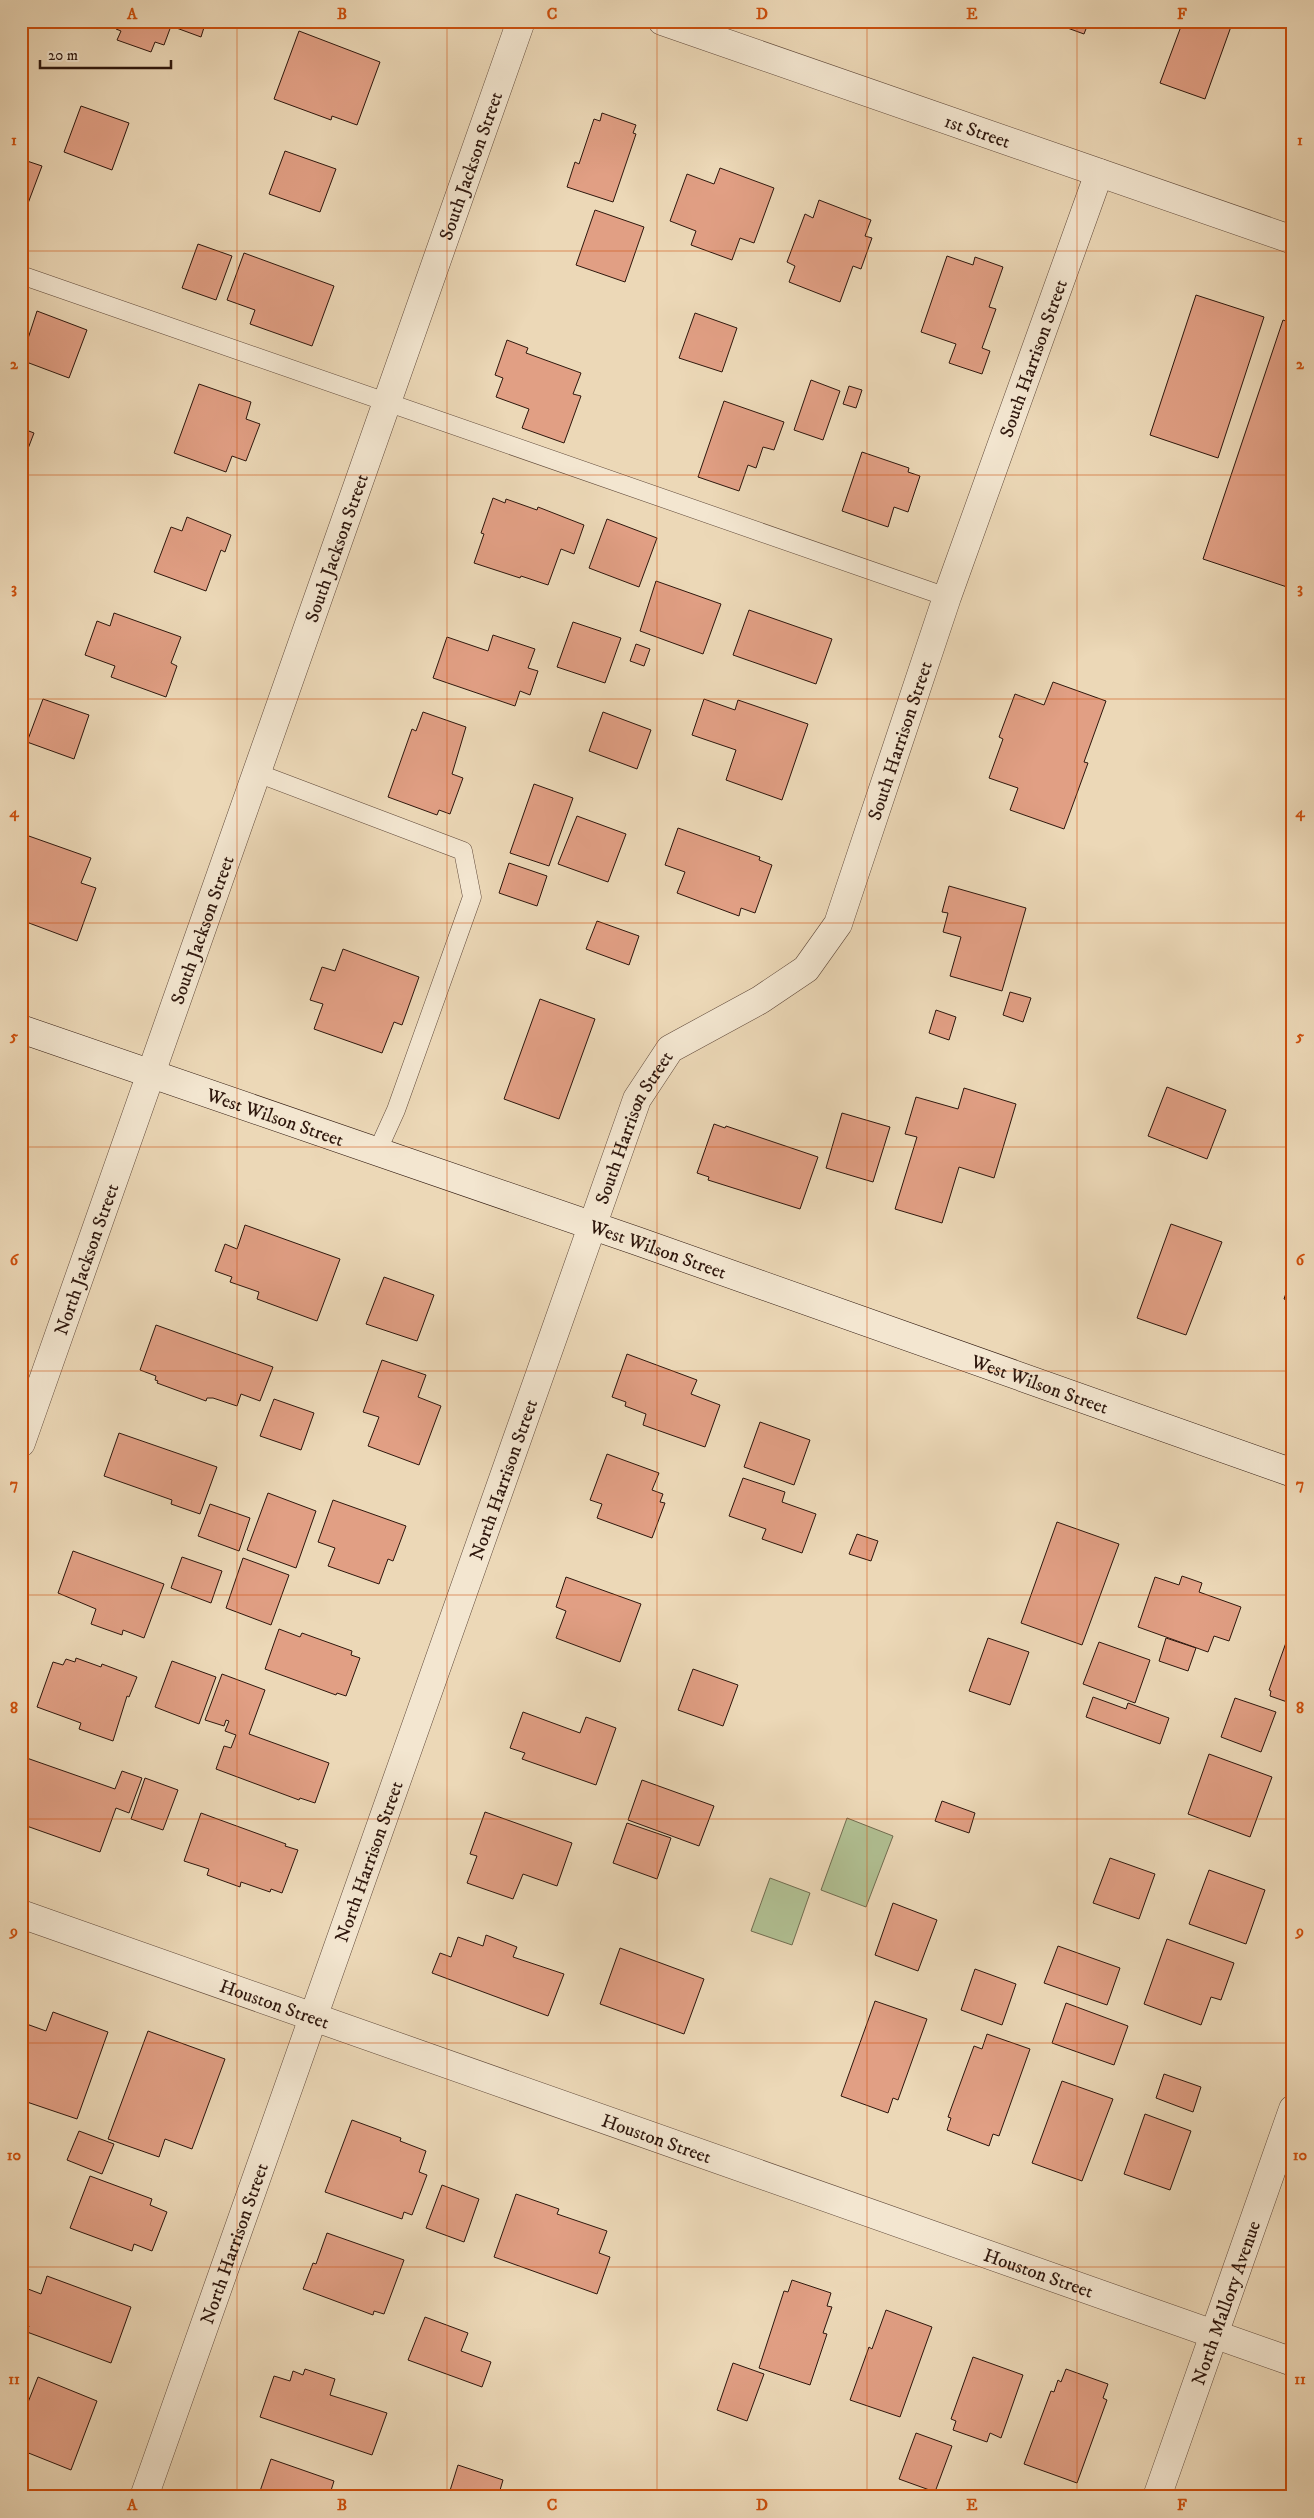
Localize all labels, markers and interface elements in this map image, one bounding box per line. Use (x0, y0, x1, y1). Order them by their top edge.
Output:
text: A (126, 4, 138, 24)
text: B (337, 4, 347, 24)
text: C (547, 4, 557, 24)
text: D (756, 4, 768, 24)
text: E (966, 4, 978, 24)
text: F (1177, 4, 1187, 24)
scale bar (40, 38, 171, 70)
text: 20 m (48, 46, 78, 65)
street label: South Jackson Street (435, 89, 508, 244)
street label: 1st Street (941, 110, 1013, 154)
text: 1 (11, 130, 17, 150)
text: 1 (1297, 130, 1303, 150)
street label: South Harrison Street (995, 276, 1073, 441)
text: 2 (10, 354, 19, 374)
text: 2 (1296, 354, 1305, 374)
street label: South Jackson Street (300, 471, 374, 626)
text: 3 (11, 578, 17, 598)
text: 3 (1297, 578, 1303, 598)
street label: South Harrison Street (863, 658, 938, 823)
text: 4 (8, 802, 19, 822)
text: 4 (1294, 802, 1305, 822)
street label: South Jackson Street (166, 853, 240, 1008)
text: 5 (9, 1026, 18, 1046)
text: 5 (1295, 1026, 1304, 1046)
street label: South Harrison Street (591, 1047, 679, 1208)
street label: West Wilson Street (202, 1083, 346, 1152)
street label: North Jackson Street (50, 1181, 124, 1338)
street label: West Wilson Street (585, 1215, 729, 1285)
text: 6 (10, 1250, 20, 1270)
text: 6 (1296, 1250, 1306, 1270)
street label: West Wilson Street (967, 1350, 1111, 1420)
street label: North Harrison Street (465, 1396, 543, 1564)
text: 7 (10, 1474, 18, 1494)
text: 7 (1296, 1474, 1304, 1494)
text: 8 (10, 1698, 18, 1718)
text: 8 (1296, 1698, 1304, 1718)
street label: North Harrison Street (331, 1778, 409, 1946)
text: 9 (9, 1921, 18, 1941)
text: 9 (1295, 1921, 1304, 1941)
street label: Houston Street (216, 1975, 332, 2035)
street label: Houston Street (598, 2109, 714, 2169)
text: 10 (7, 2145, 22, 2165)
text: 10 (1293, 2145, 1308, 2165)
street label: North Harrison Street (196, 2160, 274, 2327)
street label: North Mallory Avenue (1187, 2218, 1266, 2388)
street label: Houston Street (980, 2244, 1096, 2304)
text: 11 (8, 2369, 20, 2389)
text: 11 (1294, 2369, 1306, 2389)
text: A (126, 2495, 138, 2515)
text: B (337, 2495, 347, 2515)
text: C (547, 2495, 557, 2515)
text: D (756, 2495, 768, 2515)
text: E (966, 2495, 978, 2515)
text: F (1177, 2495, 1187, 2515)

